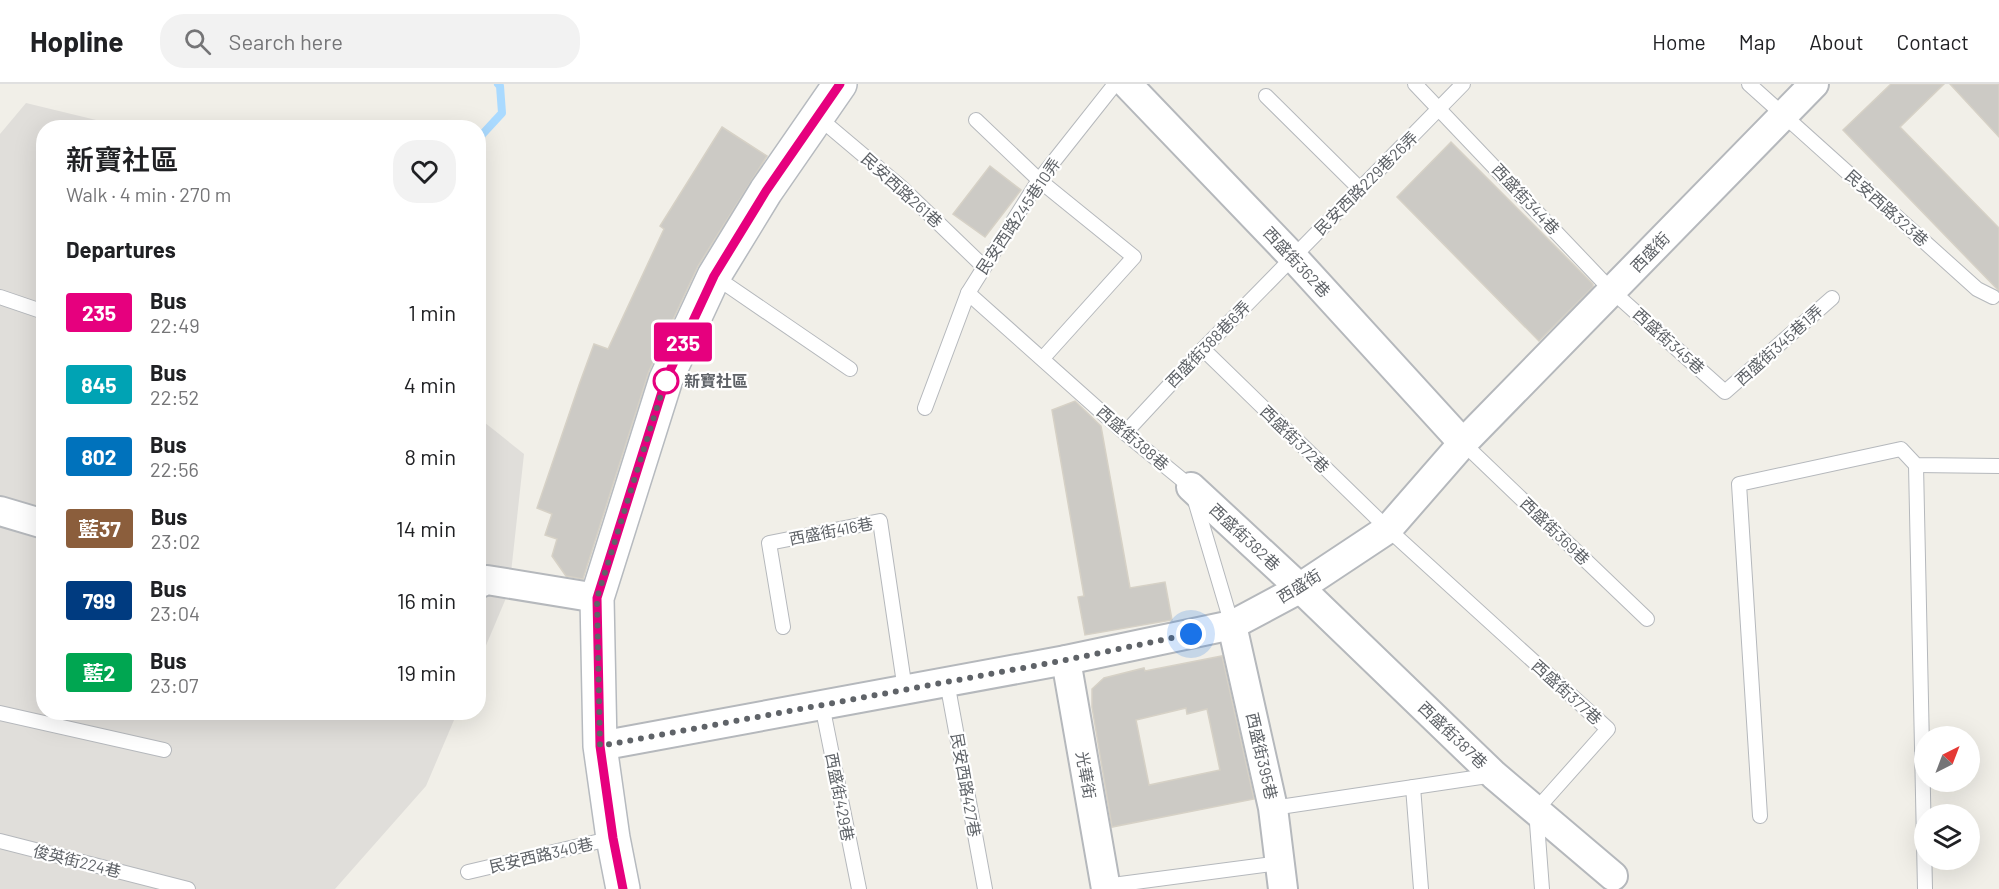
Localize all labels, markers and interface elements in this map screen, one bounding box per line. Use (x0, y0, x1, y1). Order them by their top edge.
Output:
search box (160, 14, 580, 68)
text: Hopline (30, 24, 124, 58)
icon: search (181, 25, 214, 58)
text: Search here (229, 28, 343, 54)
text: Home (1652, 29, 1706, 54)
text: Map (1739, 29, 1776, 54)
text: About (1809, 29, 1864, 54)
text: Contact (1897, 29, 1969, 54)
street label: 民安西路229巷26弄 (1310, 127, 1421, 238)
button: heart (393, 140, 456, 203)
text: 新寶社區 (66, 142, 178, 176)
street label: 民安西路261巷 (858, 148, 947, 231)
street label: 民安西路245巷10弄 (972, 154, 1064, 278)
street label: 西盛街344巷 (1489, 159, 1564, 238)
street label: 民安西路323巷 (1842, 165, 1933, 250)
text: Walk · 4 min · 270 m (66, 182, 231, 206)
street label: 西盛街362巷 (1260, 223, 1335, 301)
street label: 西盛街 (1626, 228, 1673, 276)
text: Departures (66, 236, 176, 262)
text: Bus (150, 287, 187, 313)
street label: 西盛街388巷6弄 (1162, 296, 1254, 391)
text: 1 min (408, 299, 456, 325)
text: 235 (82, 300, 116, 325)
street label: 西盛街345巷1弄 (1731, 300, 1826, 389)
street label: 西盛街345巷 (1630, 304, 1709, 378)
text: 22:49 (150, 313, 200, 337)
line badge: 235 (648, 322, 718, 362)
text: 235 (666, 330, 700, 355)
text: Bus (150, 359, 187, 385)
marker: 新寶社區 (653, 368, 679, 394)
text: 4 min (404, 371, 456, 397)
place label: 新寶社區 (684, 371, 748, 390)
text: 845 (81, 372, 117, 397)
text: 22:52 (150, 385, 199, 409)
street label: 西盛街388巷 (1094, 401, 1173, 474)
street label: 西盛街372巷 (1257, 401, 1334, 476)
text: Bus (150, 431, 187, 457)
text: 8 min (404, 443, 456, 469)
text: 802 (81, 444, 117, 469)
text: 22:56 (150, 457, 199, 481)
street label: 西盛街369巷 (1517, 493, 1594, 568)
street label: 西盛街382巷 (1206, 499, 1284, 574)
text: Bus (151, 503, 187, 529)
street label: 西盛街416巷 (787, 513, 875, 548)
text: 14 min (396, 515, 456, 541)
text: 藍37 (78, 516, 121, 541)
text: 23:02 (151, 529, 200, 553)
street label: 西盛街 (1273, 565, 1324, 606)
text: Bus (150, 575, 187, 601)
text: 16 min (397, 587, 456, 613)
text: 799 (83, 588, 115, 613)
text: 23:04 (150, 601, 200, 625)
your location (1176, 619, 1206, 649)
text: Bus (150, 647, 187, 673)
street label: 西盛街377巷 (1529, 655, 1606, 728)
text: 19 min (397, 659, 456, 685)
text: 藍2 (83, 660, 115, 685)
text: 23:07 (150, 673, 198, 697)
street label: 西盛街387巷 (1415, 697, 1492, 772)
street label: 西盛街395巷 (1243, 710, 1282, 801)
north arrow (1914, 726, 1980, 792)
map controls (1914, 726, 1980, 870)
street label: 民安西路427巷 (948, 732, 985, 838)
street label: 光華街 (1073, 750, 1100, 800)
street label: 西盛街429巷 (823, 751, 858, 843)
button: layers (1914, 804, 1980, 870)
street label: 民安西路340巷 (487, 833, 595, 876)
street label: 俊英街224巷 (31, 840, 123, 881)

